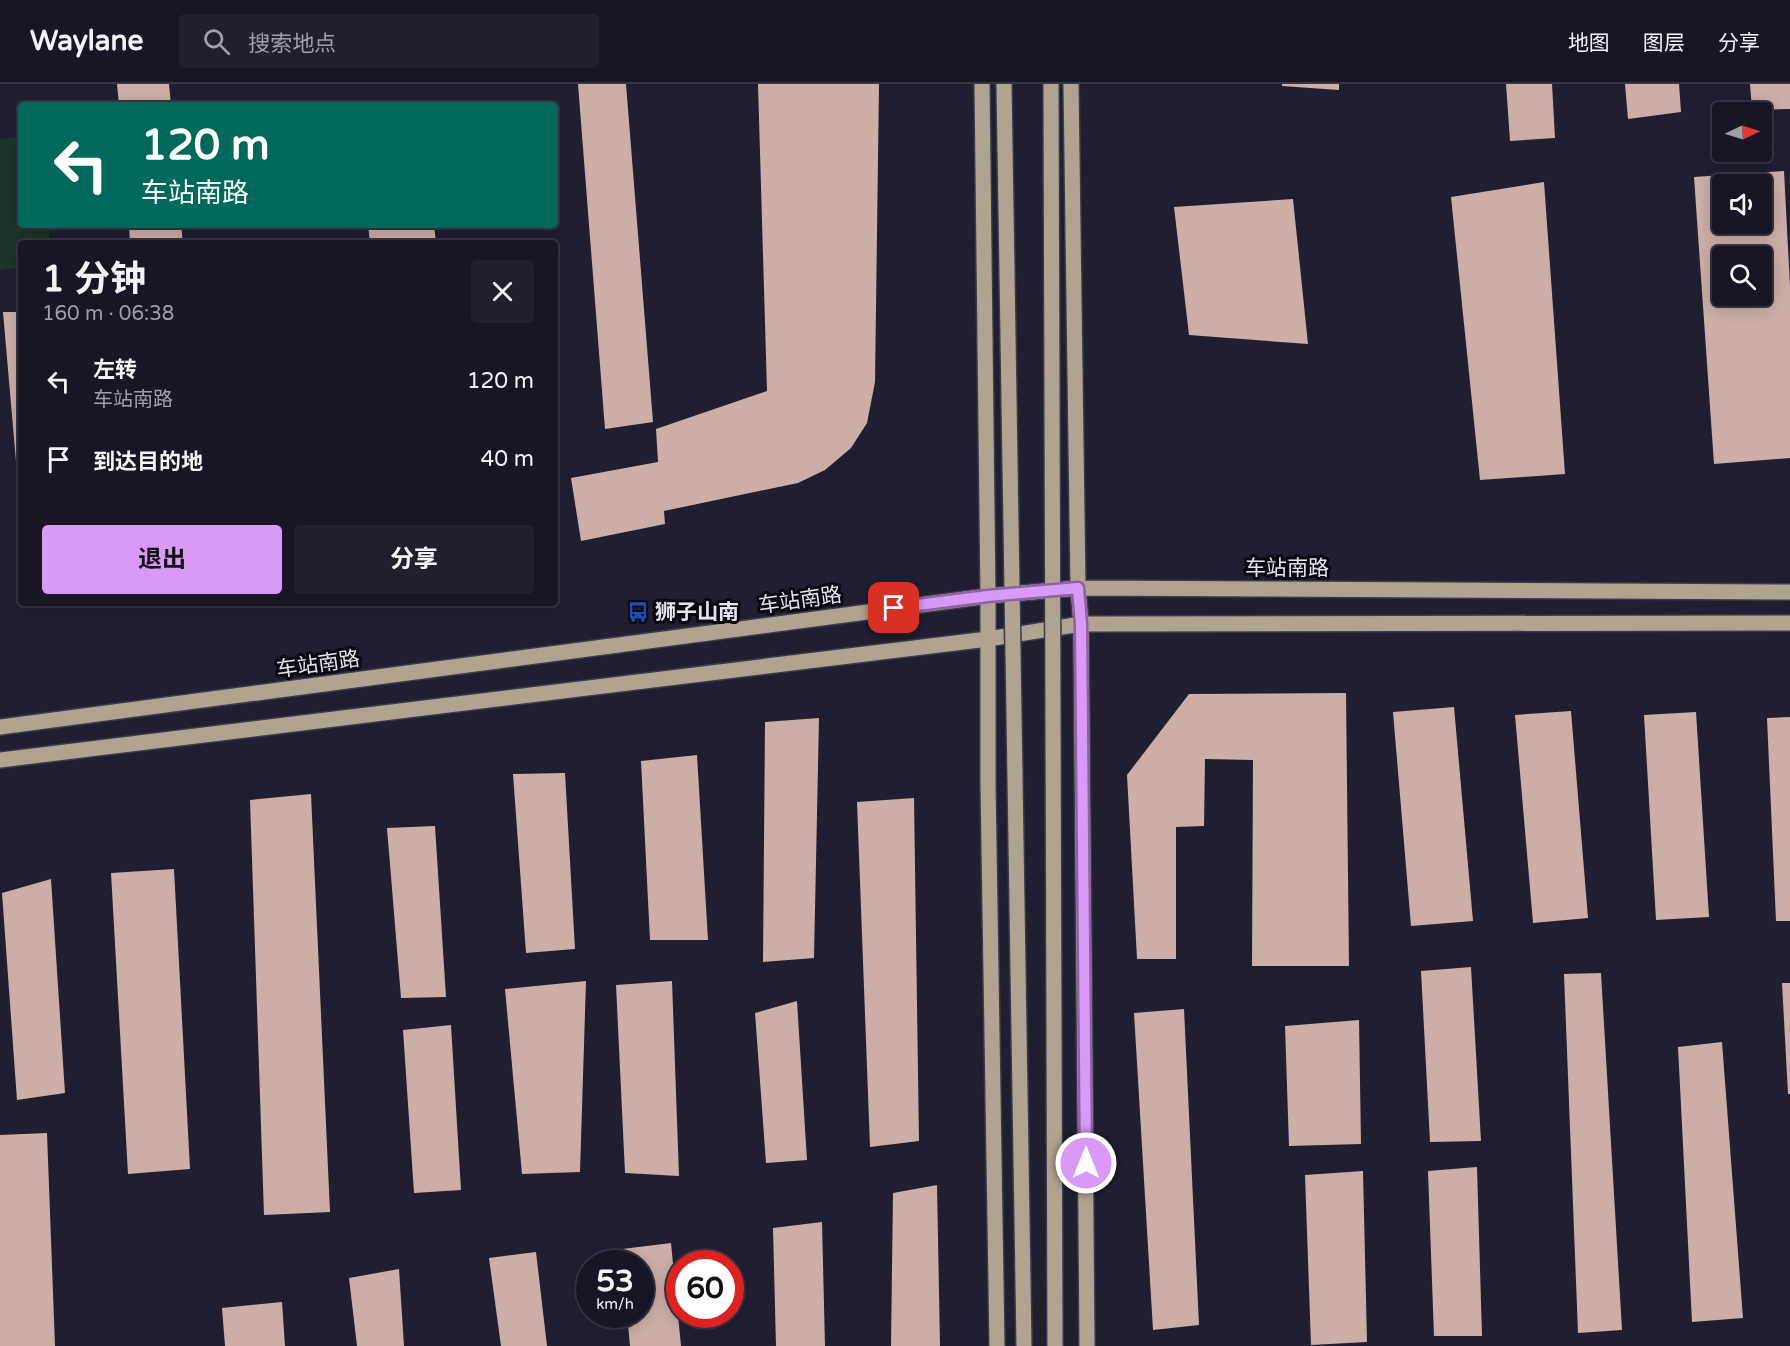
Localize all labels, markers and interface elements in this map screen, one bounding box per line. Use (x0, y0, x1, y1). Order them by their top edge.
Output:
search box (179, 14, 599, 68)
text: Waylane (30, 24, 143, 58)
icon: search (200, 25, 233, 58)
text: 搜索地点 (248, 31, 336, 57)
text: 地图 (1568, 31, 1610, 56)
text: 图层 (1643, 31, 1685, 56)
text: 分享 (1718, 31, 1760, 56)
north arrow (1712, 102, 1772, 162)
map controls (1712, 102, 1772, 306)
text: 120 m (141, 120, 270, 171)
icon: left (42, 126, 120, 204)
button: sound (1712, 174, 1772, 234)
text: 车站南路 (141, 177, 249, 210)
button: search (1712, 246, 1772, 306)
text: 1 分钟 (42, 258, 146, 301)
button: close (471, 260, 534, 323)
text: 160 m · 06:38 (42, 302, 174, 326)
text: 左转 (93, 357, 137, 383)
icon: left (42, 365, 75, 398)
text: 120 m (467, 368, 534, 394)
text: 车站南路 (93, 388, 173, 412)
icon: arrive (42, 443, 75, 476)
text: 40 m (480, 446, 534, 472)
text: 到达目的地 (93, 449, 203, 475)
button: 退出 (42, 525, 282, 594)
button: 分享 (294, 525, 534, 594)
street label: 车站南路 (1245, 556, 1329, 581)
street label: 车站南路 (757, 582, 843, 619)
pin (868, 582, 919, 633)
icon: arrive (877, 591, 910, 624)
bus stop icon: 狮子山南 (626, 600, 650, 624)
place label: 狮子山南 (655, 600, 739, 625)
street label: 车站南路 (275, 646, 361, 683)
position arrow (1054, 1131, 1118, 1195)
speed limit sign: 60 (666, 1250, 744, 1328)
text: 53 (596, 1263, 634, 1300)
text: km/h (596, 1295, 634, 1313)

